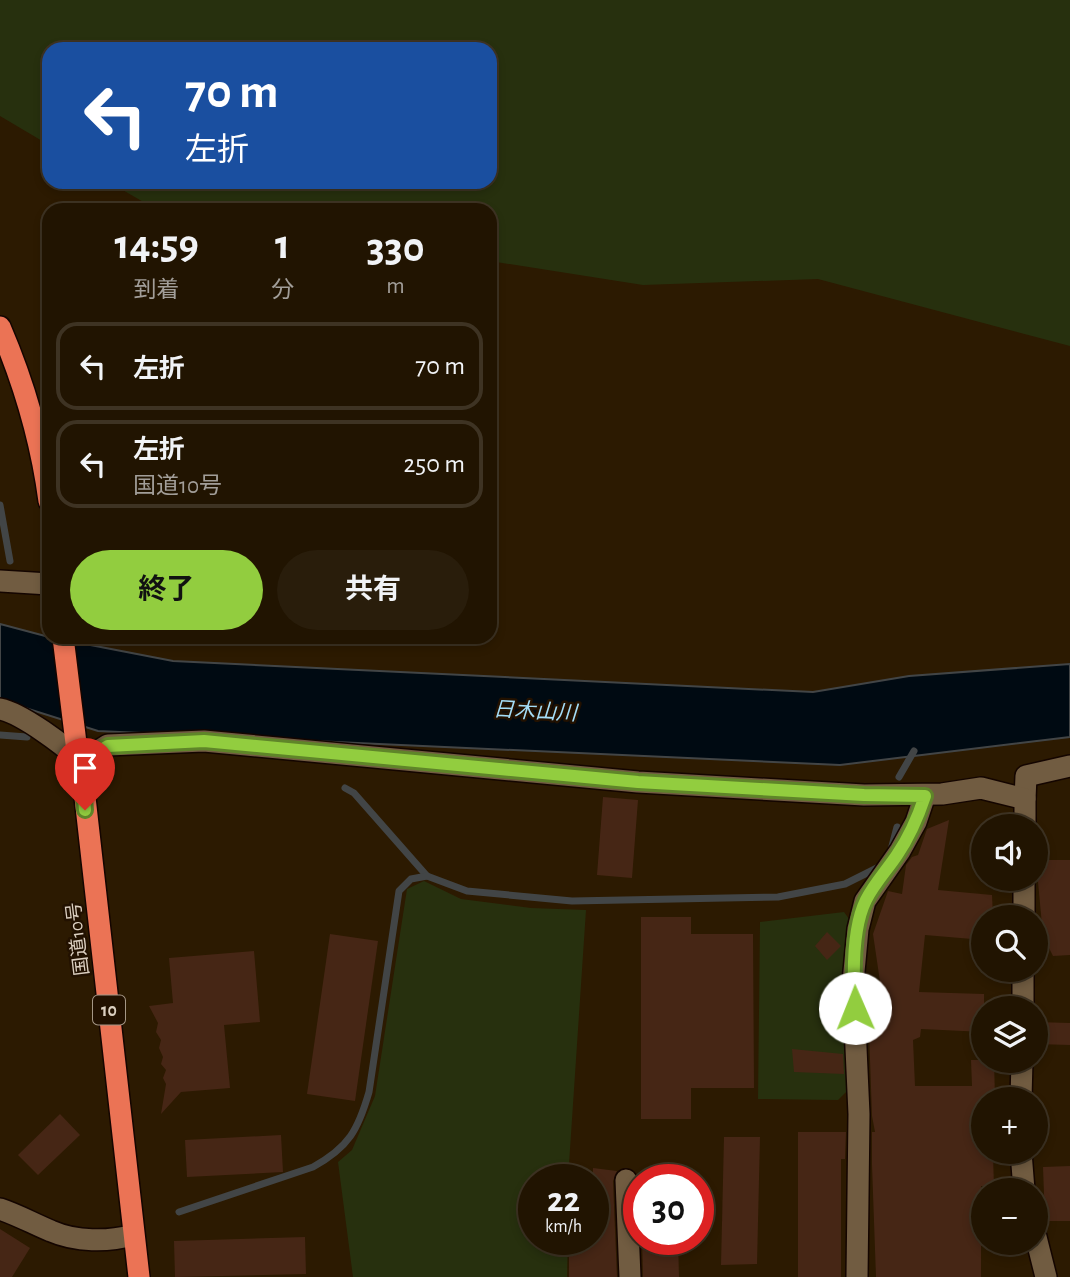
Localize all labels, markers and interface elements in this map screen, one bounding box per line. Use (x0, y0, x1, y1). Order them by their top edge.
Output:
text: 70 m (185, 68, 279, 117)
icon: left (70, 70, 161, 161)
text: 左折 (185, 134, 249, 166)
text: 14:59 (114, 224, 199, 266)
text: 1 (275, 224, 290, 266)
text: 330 (366, 227, 425, 269)
text: m (386, 275, 405, 298)
text: 到着 (134, 279, 180, 302)
text: 分 (271, 279, 294, 302)
icon: left (74, 347, 112, 385)
text: 70 m (415, 353, 465, 379)
text: 左折 (133, 356, 185, 382)
text: 左折 (133, 437, 185, 463)
icon: left (74, 445, 112, 483)
text: 250 m (403, 451, 465, 477)
text: 国道10号 (133, 475, 222, 498)
button: 終了 (70, 550, 263, 630)
button: 共有 (277, 550, 469, 630)
water label: 日木山川 (492, 698, 580, 724)
pin (55, 738, 115, 810)
icon: arrive (66, 749, 104, 787)
map controls (971, 814, 1048, 1255)
button: sound (971, 814, 1048, 891)
street label: 国道10号 (64, 901, 92, 977)
button: search (971, 905, 1048, 982)
position arrow (818, 971, 892, 1045)
road number: 10 (93, 995, 125, 1024)
button: layers (971, 996, 1048, 1073)
button: + (971, 1087, 1048, 1164)
speed limit sign: 30 (623, 1164, 714, 1255)
button: − (971, 1178, 1048, 1255)
text: 22 (547, 1183, 580, 1218)
text: km/h (545, 1218, 582, 1236)

